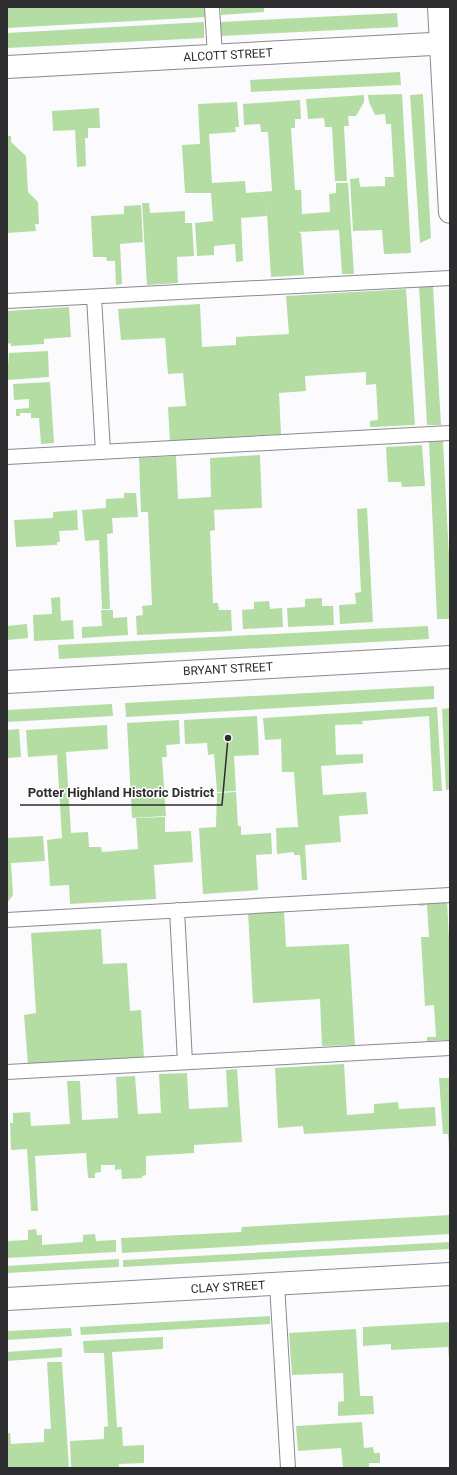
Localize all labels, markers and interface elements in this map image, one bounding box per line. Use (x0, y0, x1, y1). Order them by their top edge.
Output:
street label: ALCOTT STREET (183, 46, 273, 64)
street label: BRYANT STREET (183, 660, 273, 678)
callout: Potter Highland Historic District (20, 780, 222, 805)
text: Potter Highland Historic District (28, 785, 215, 800)
street label: CLAY STREET (190, 1278, 266, 1296)

